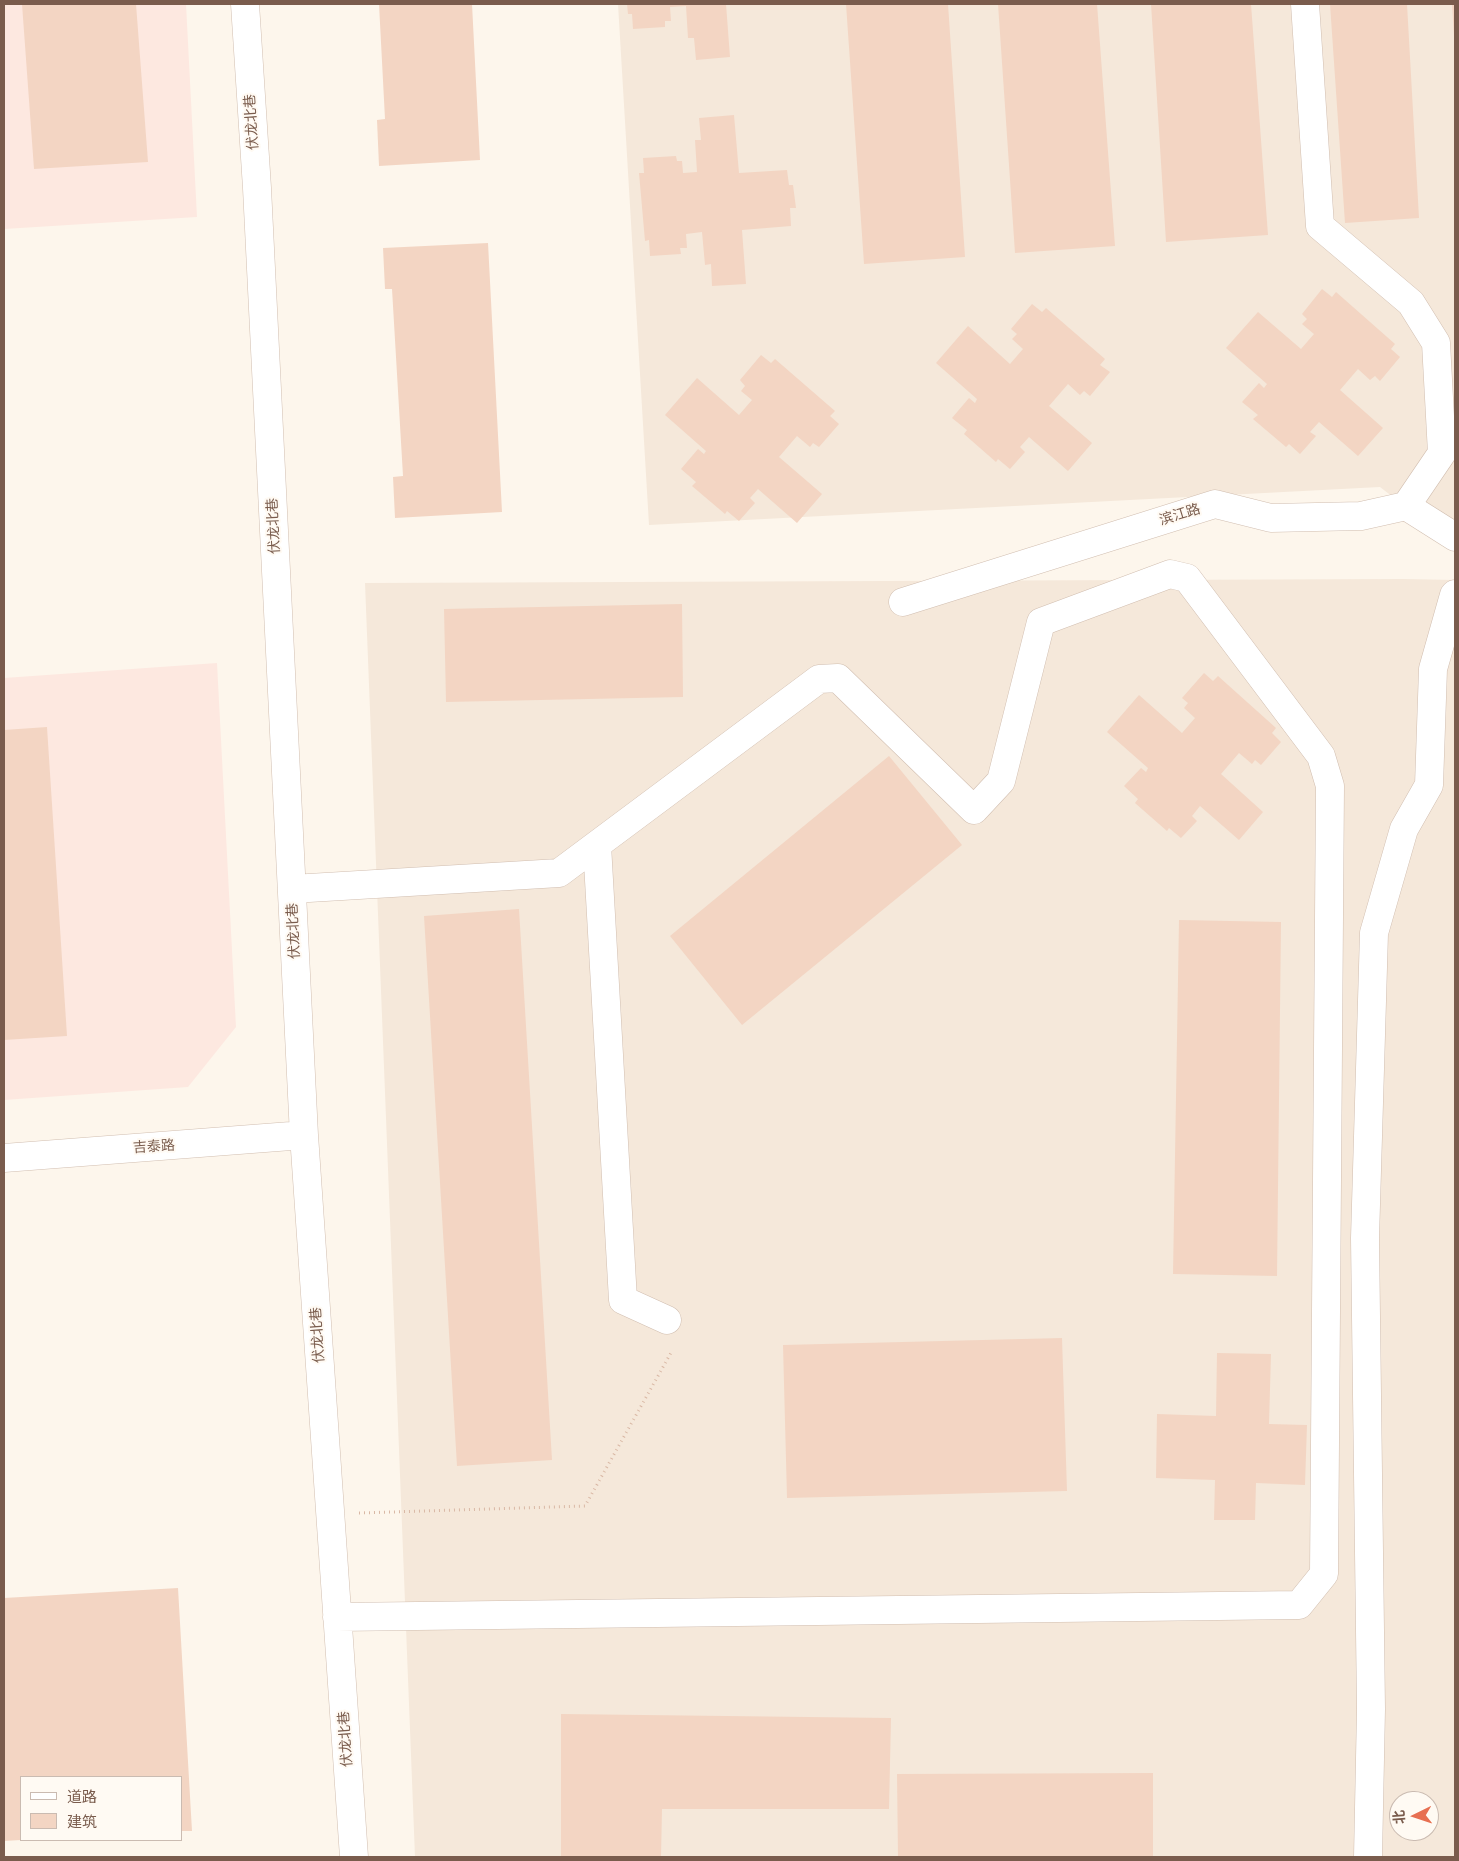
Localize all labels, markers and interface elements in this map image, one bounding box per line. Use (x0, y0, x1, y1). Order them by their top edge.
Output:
street label: 伏龙北巷 (242, 93, 262, 151)
street label: 伏龙北巷 (264, 498, 284, 554)
street label: 滨江路 (1157, 501, 1203, 529)
street label: 伏龙北巷 (284, 903, 304, 959)
street label: 吉泰路 (132, 1137, 176, 1157)
street label: 伏龙北巷 (308, 1306, 328, 1364)
street label: 伏龙北巷 (336, 1710, 356, 1768)
legend (20, 1776, 182, 1841)
text: 道路 (67, 1788, 97, 1806)
north arrow (1389, 1791, 1439, 1841)
text: 北 (1391, 1809, 1409, 1825)
text: 建筑 (67, 1813, 97, 1831)

